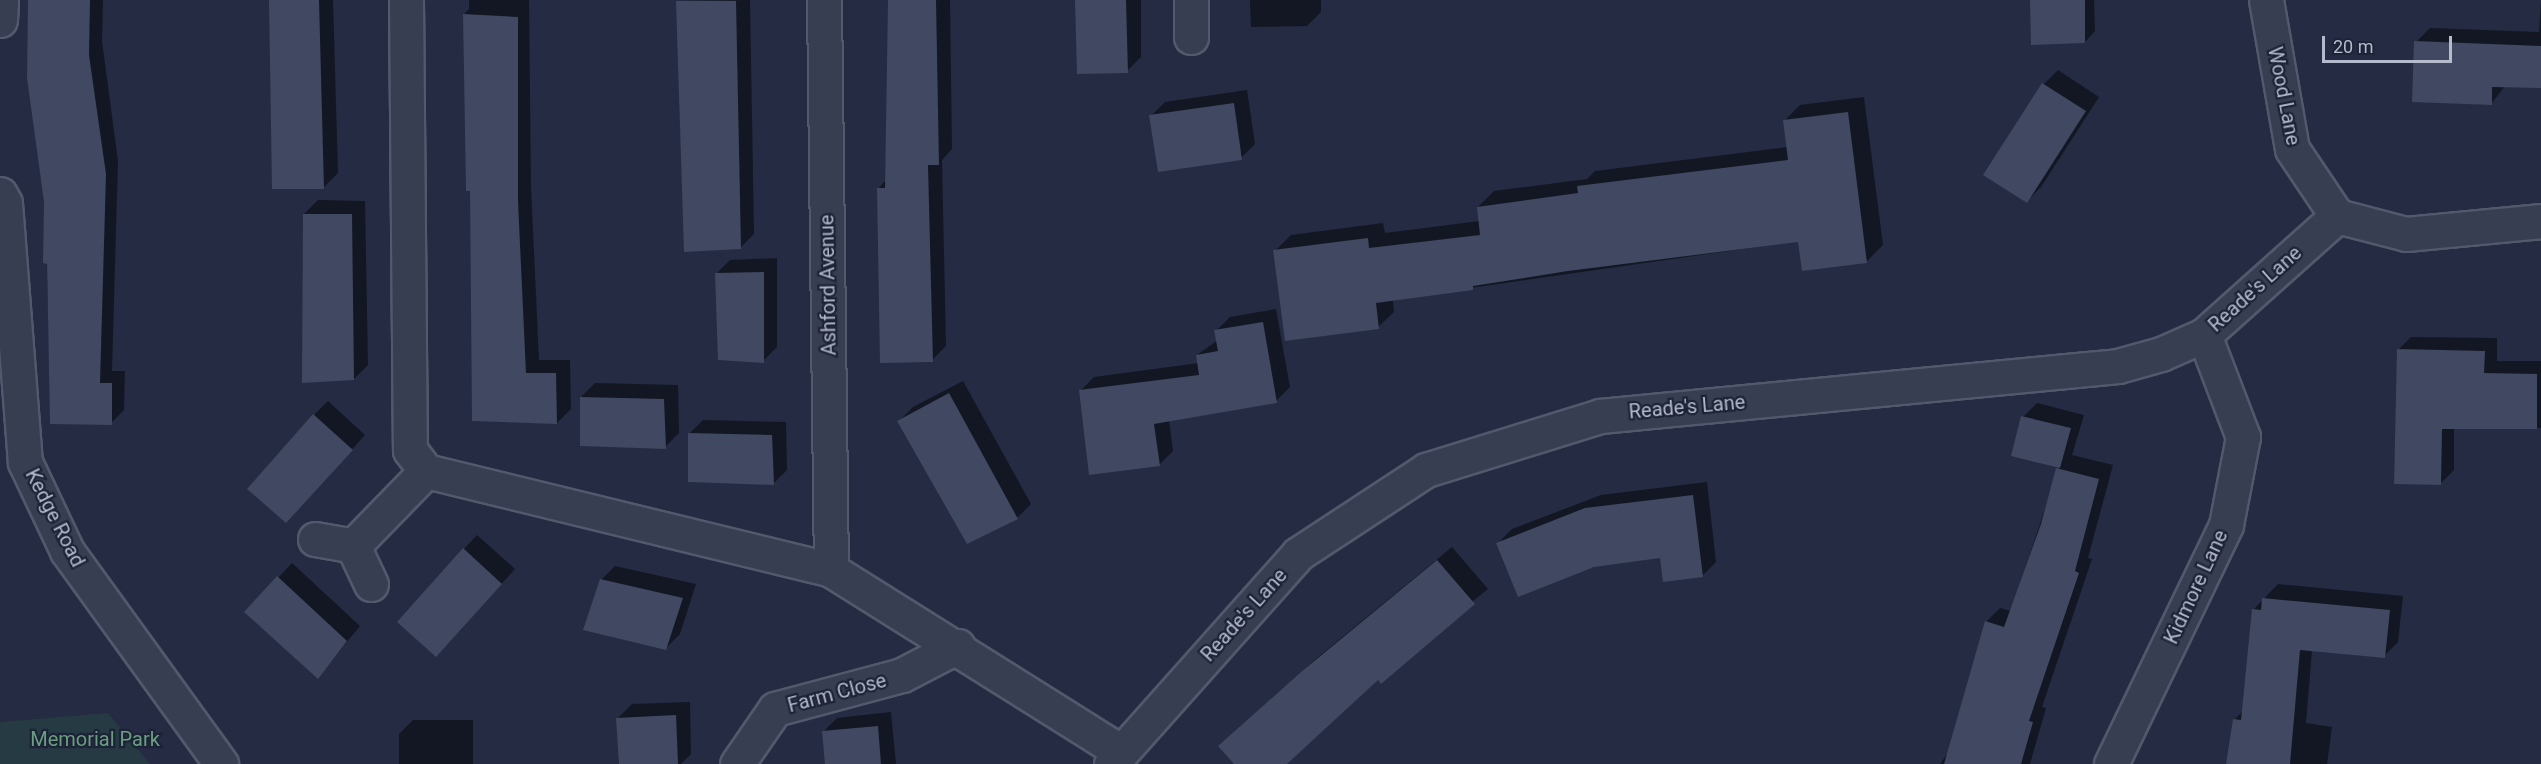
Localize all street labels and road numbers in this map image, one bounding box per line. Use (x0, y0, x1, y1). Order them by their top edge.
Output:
street label: Wood Lane (2263, 45, 2305, 147)
street label: Ashford Avenue (815, 214, 841, 356)
street label: Reade's Lane (2204, 241, 2306, 337)
street label: Reade's Lane (1628, 390, 1746, 424)
street label: Kedge Road (20, 465, 90, 571)
street label: Kidmore Lane (2159, 526, 2233, 648)
street label: Reade's Lane (1196, 564, 1292, 666)
street label: Farm Close (785, 668, 889, 718)

